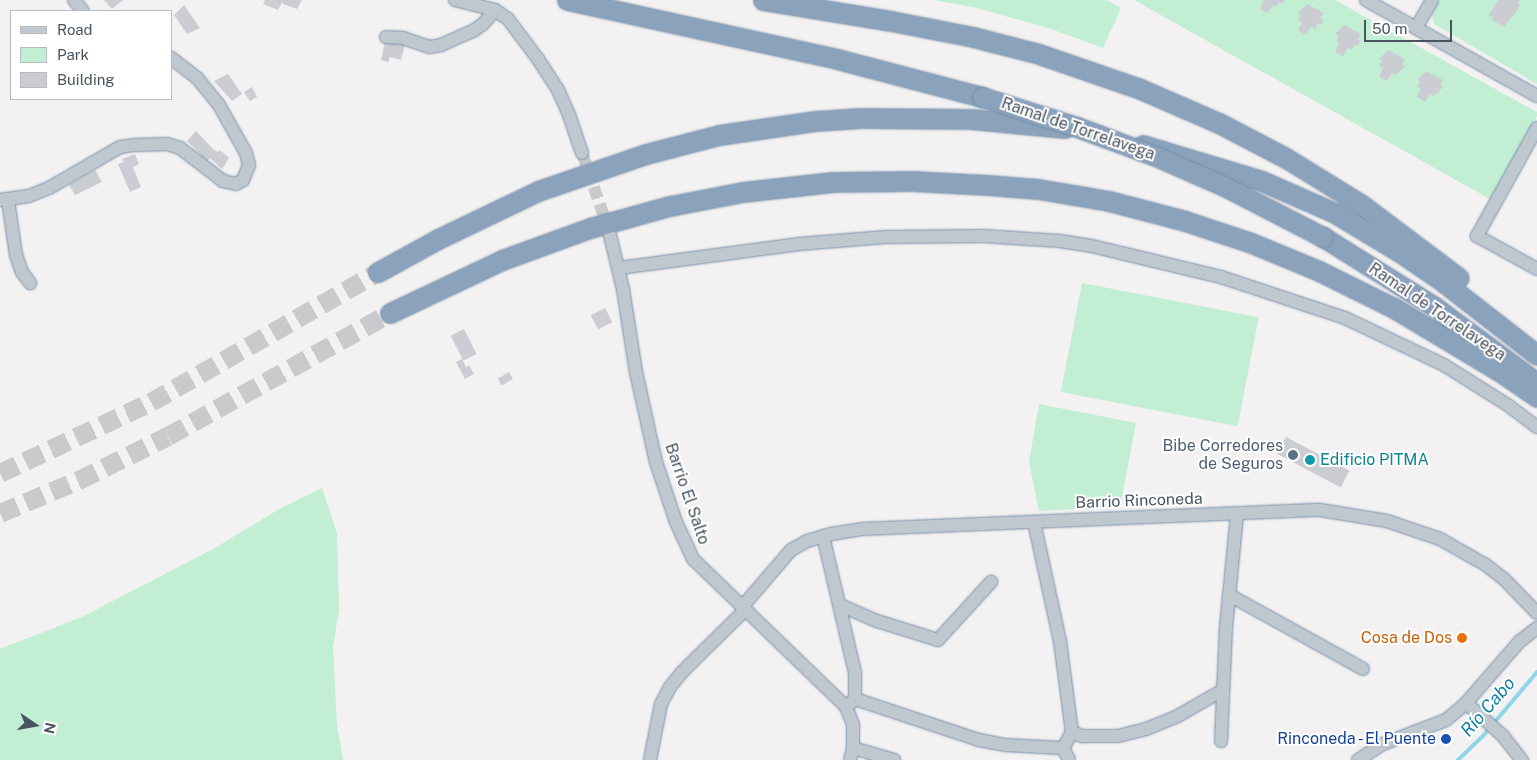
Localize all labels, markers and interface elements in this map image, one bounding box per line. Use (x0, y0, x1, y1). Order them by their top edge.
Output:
legend (10, 10, 172, 100)
scale bar (1367, 10, 1454, 42)
text: 50 m (1372, 20, 1407, 37)
text: Road (57, 21, 93, 38)
text: Park (57, 46, 89, 63)
text: Building (57, 71, 115, 88)
street label: Ramal de Torrelavega (999, 94, 1157, 164)
street label: Ramal de Torrelavega (1365, 259, 1509, 365)
place label: Bibe Corredores de Seguros (1162, 436, 1283, 474)
street label: Barrio El Salto (661, 441, 713, 547)
marker: Bibe Corredores de Seguros (1287, 449, 1299, 461)
place label: Edificio PITMA (1320, 450, 1429, 470)
marker: Edificio PITMA (1304, 454, 1316, 466)
street label: Barrio Rinconeda (1075, 489, 1203, 513)
place label: Cosa de Dos (1360, 628, 1452, 648)
marker: Cosa de Dos (1456, 632, 1468, 644)
water label: Río Cabo (1456, 673, 1520, 741)
north arrow (10, 700, 60, 750)
text: N (41, 721, 59, 735)
place label: Rinconeda - El Puente (1273, 729, 1436, 749)
marker: Rinconeda - El Puente (1440, 733, 1452, 745)

